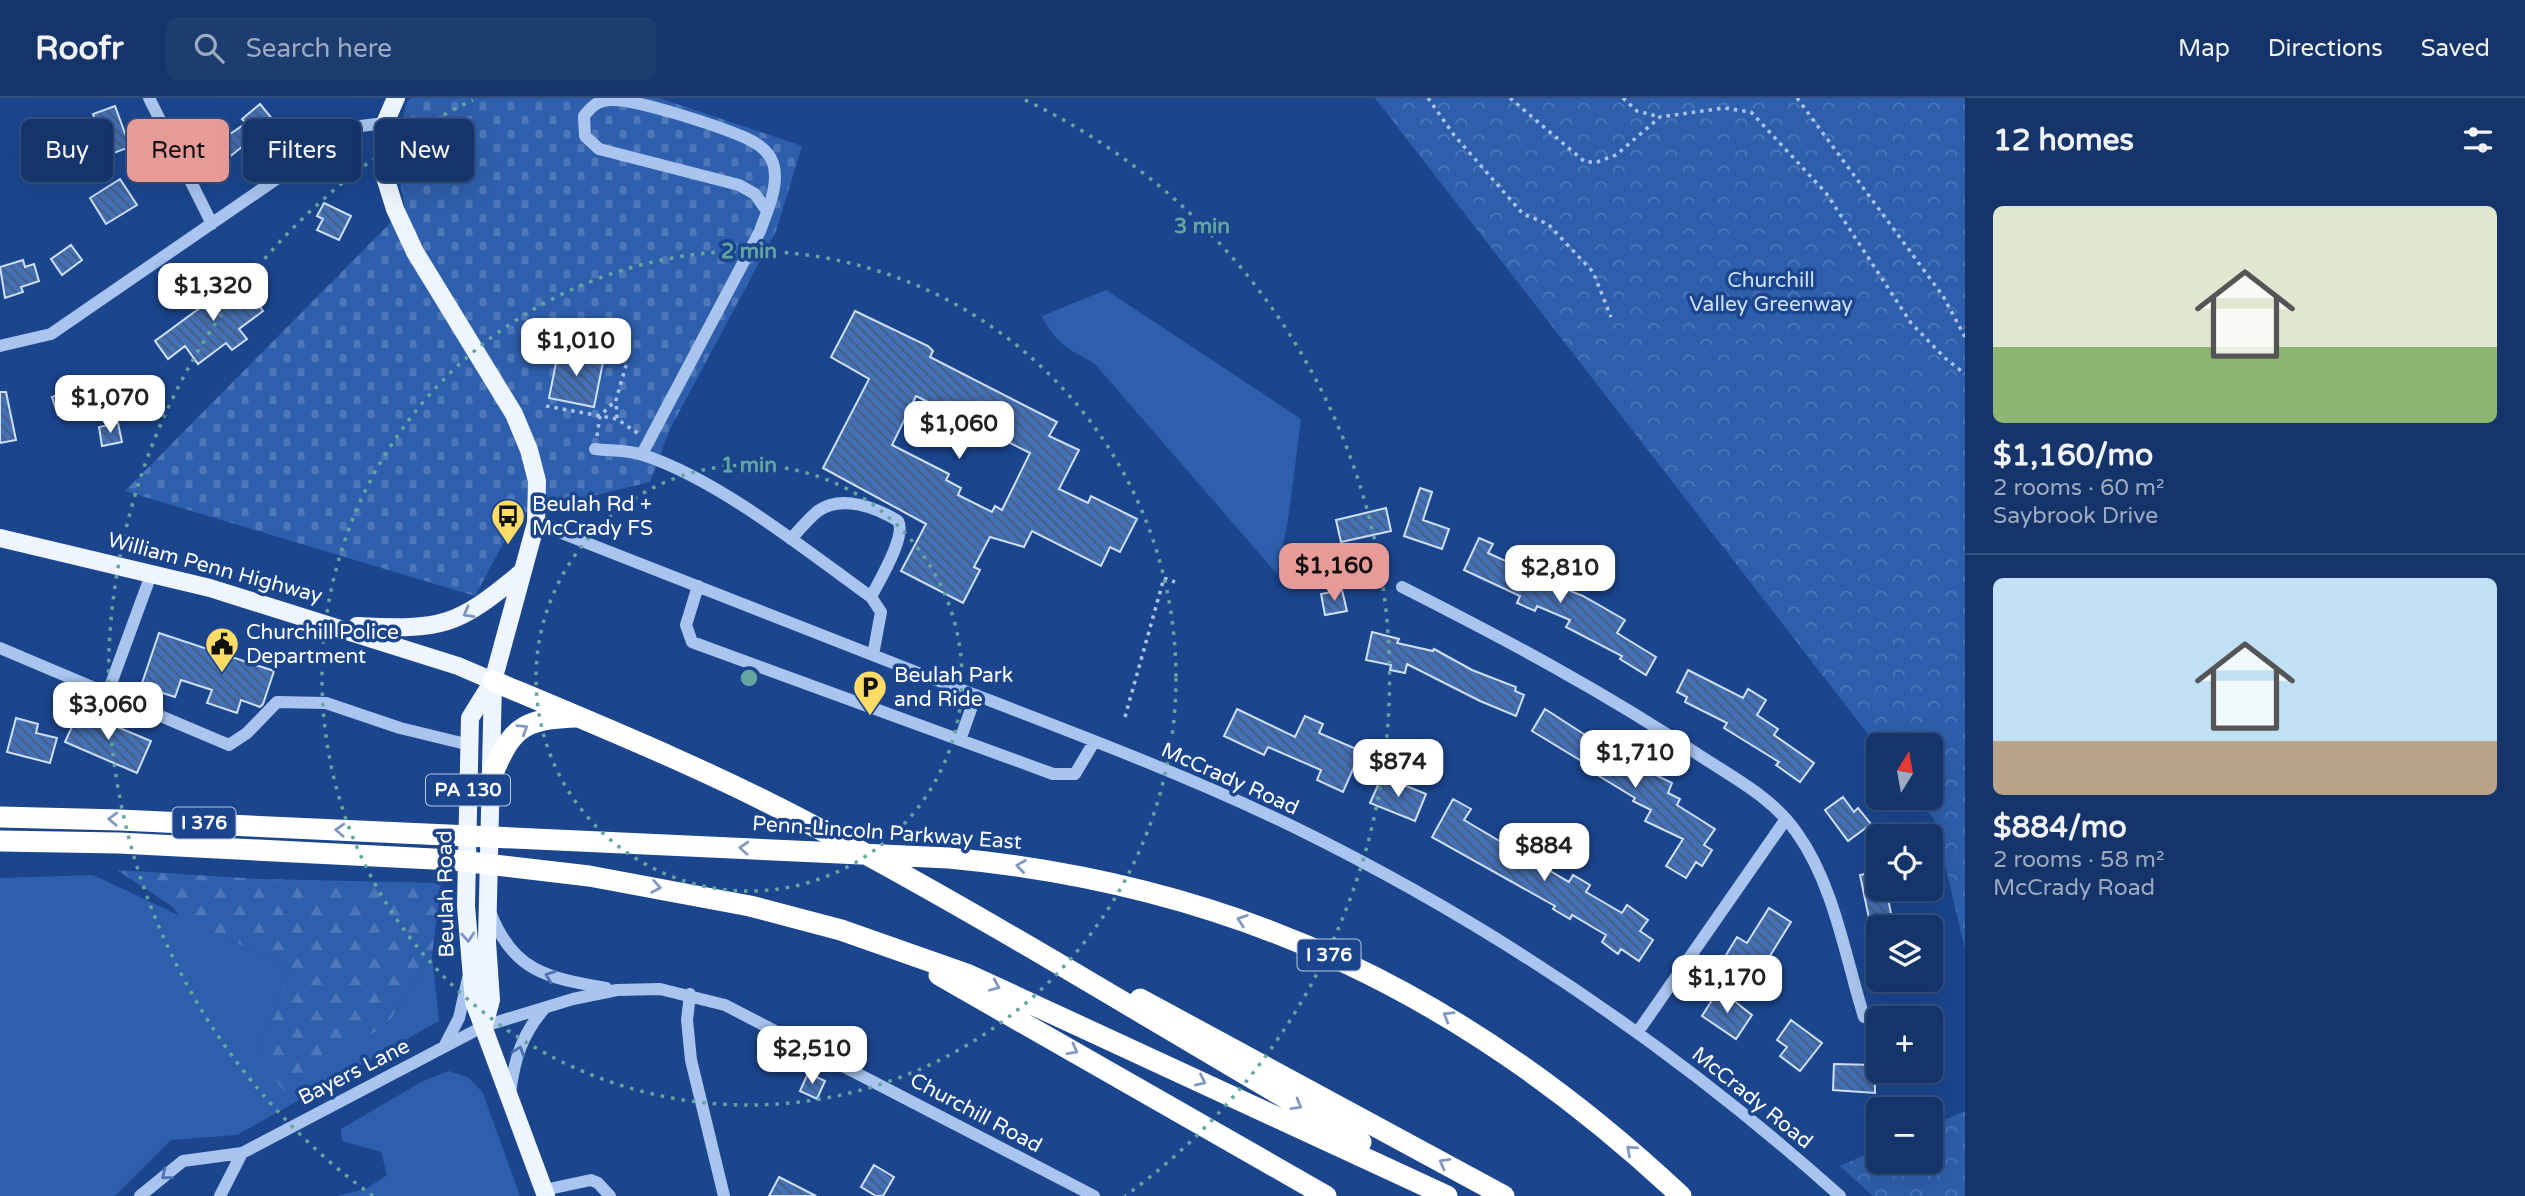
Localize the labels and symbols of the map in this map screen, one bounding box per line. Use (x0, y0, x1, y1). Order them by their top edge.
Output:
text: 3 min (1174, 214, 1230, 239)
text: 2 min (721, 239, 777, 264)
pin: $1,320 (156, 264, 270, 323)
park label: Churchill Valley Greenway (1689, 268, 1853, 317)
pin: $1,010 (519, 318, 633, 378)
pin: $1,070 (53, 376, 167, 435)
pin: $1,060 (902, 402, 1016, 461)
text: 1 min (721, 453, 777, 478)
place label: Beulah Rd + McCrady FS (532, 492, 653, 541)
bus stop icon: Beulah Rd + McCrady FS (489, 497, 527, 546)
street label: William Penn Highway (105, 527, 325, 609)
pin: $1,160 (1277, 544, 1391, 603)
pin: $2,810 (1503, 546, 1617, 605)
one-way arrow (463, 605, 475, 618)
place label: Churchill Police Department (246, 620, 399, 669)
public building icon: Churchill Police Department (203, 625, 241, 674)
place label: Beulah Park and Ride (894, 663, 1013, 712)
centre of rings (737, 666, 761, 690)
parking icon: Beulah Park and Ride (851, 668, 889, 717)
pin: $3,060 (51, 682, 165, 742)
one-way arrow (515, 724, 528, 737)
pin: $1,710 (1578, 730, 1692, 790)
north arrow (1866, 733, 1942, 810)
street label: McCrady Road (1157, 737, 1303, 821)
pin: $874 (1357, 740, 1439, 799)
road number: PA 130 (426, 775, 510, 806)
road number: I 376 (172, 808, 235, 838)
street label: Penn-Lincoln Parkway East (751, 811, 1023, 855)
one-way arrow (107, 812, 118, 827)
one-way arrow (334, 822, 345, 837)
pin: $884 (1503, 824, 1585, 883)
street label: Beulah Road (432, 830, 460, 958)
one-way arrow (738, 841, 749, 856)
one-way arrow (1015, 859, 1027, 874)
one-way arrow (650, 879, 662, 894)
one-way arrow (1236, 914, 1248, 928)
one-way arrow (460, 932, 475, 943)
road number: I 376 (1298, 940, 1360, 970)
pin: $1,170 (1670, 956, 1784, 1015)
one-way arrow (544, 970, 556, 984)
one-way arrow (988, 978, 1000, 992)
one-way arrow (1442, 1011, 1455, 1024)
pin: $2,510 (755, 1026, 869, 1086)
street label: Bayers Lane (294, 1033, 414, 1111)
one-way arrow (1065, 1042, 1078, 1055)
street label: McCrady Road (1687, 1042, 1817, 1154)
one-way arrow (511, 1045, 525, 1057)
street label: Churchill Road (906, 1068, 1046, 1158)
one-way arrow (1194, 1073, 1206, 1087)
one-way arrow (1289, 1097, 1302, 1110)
one-way arrow (1626, 1145, 1639, 1158)
one-way arrow (1439, 1158, 1451, 1172)
one-way arrow (161, 1167, 173, 1180)

